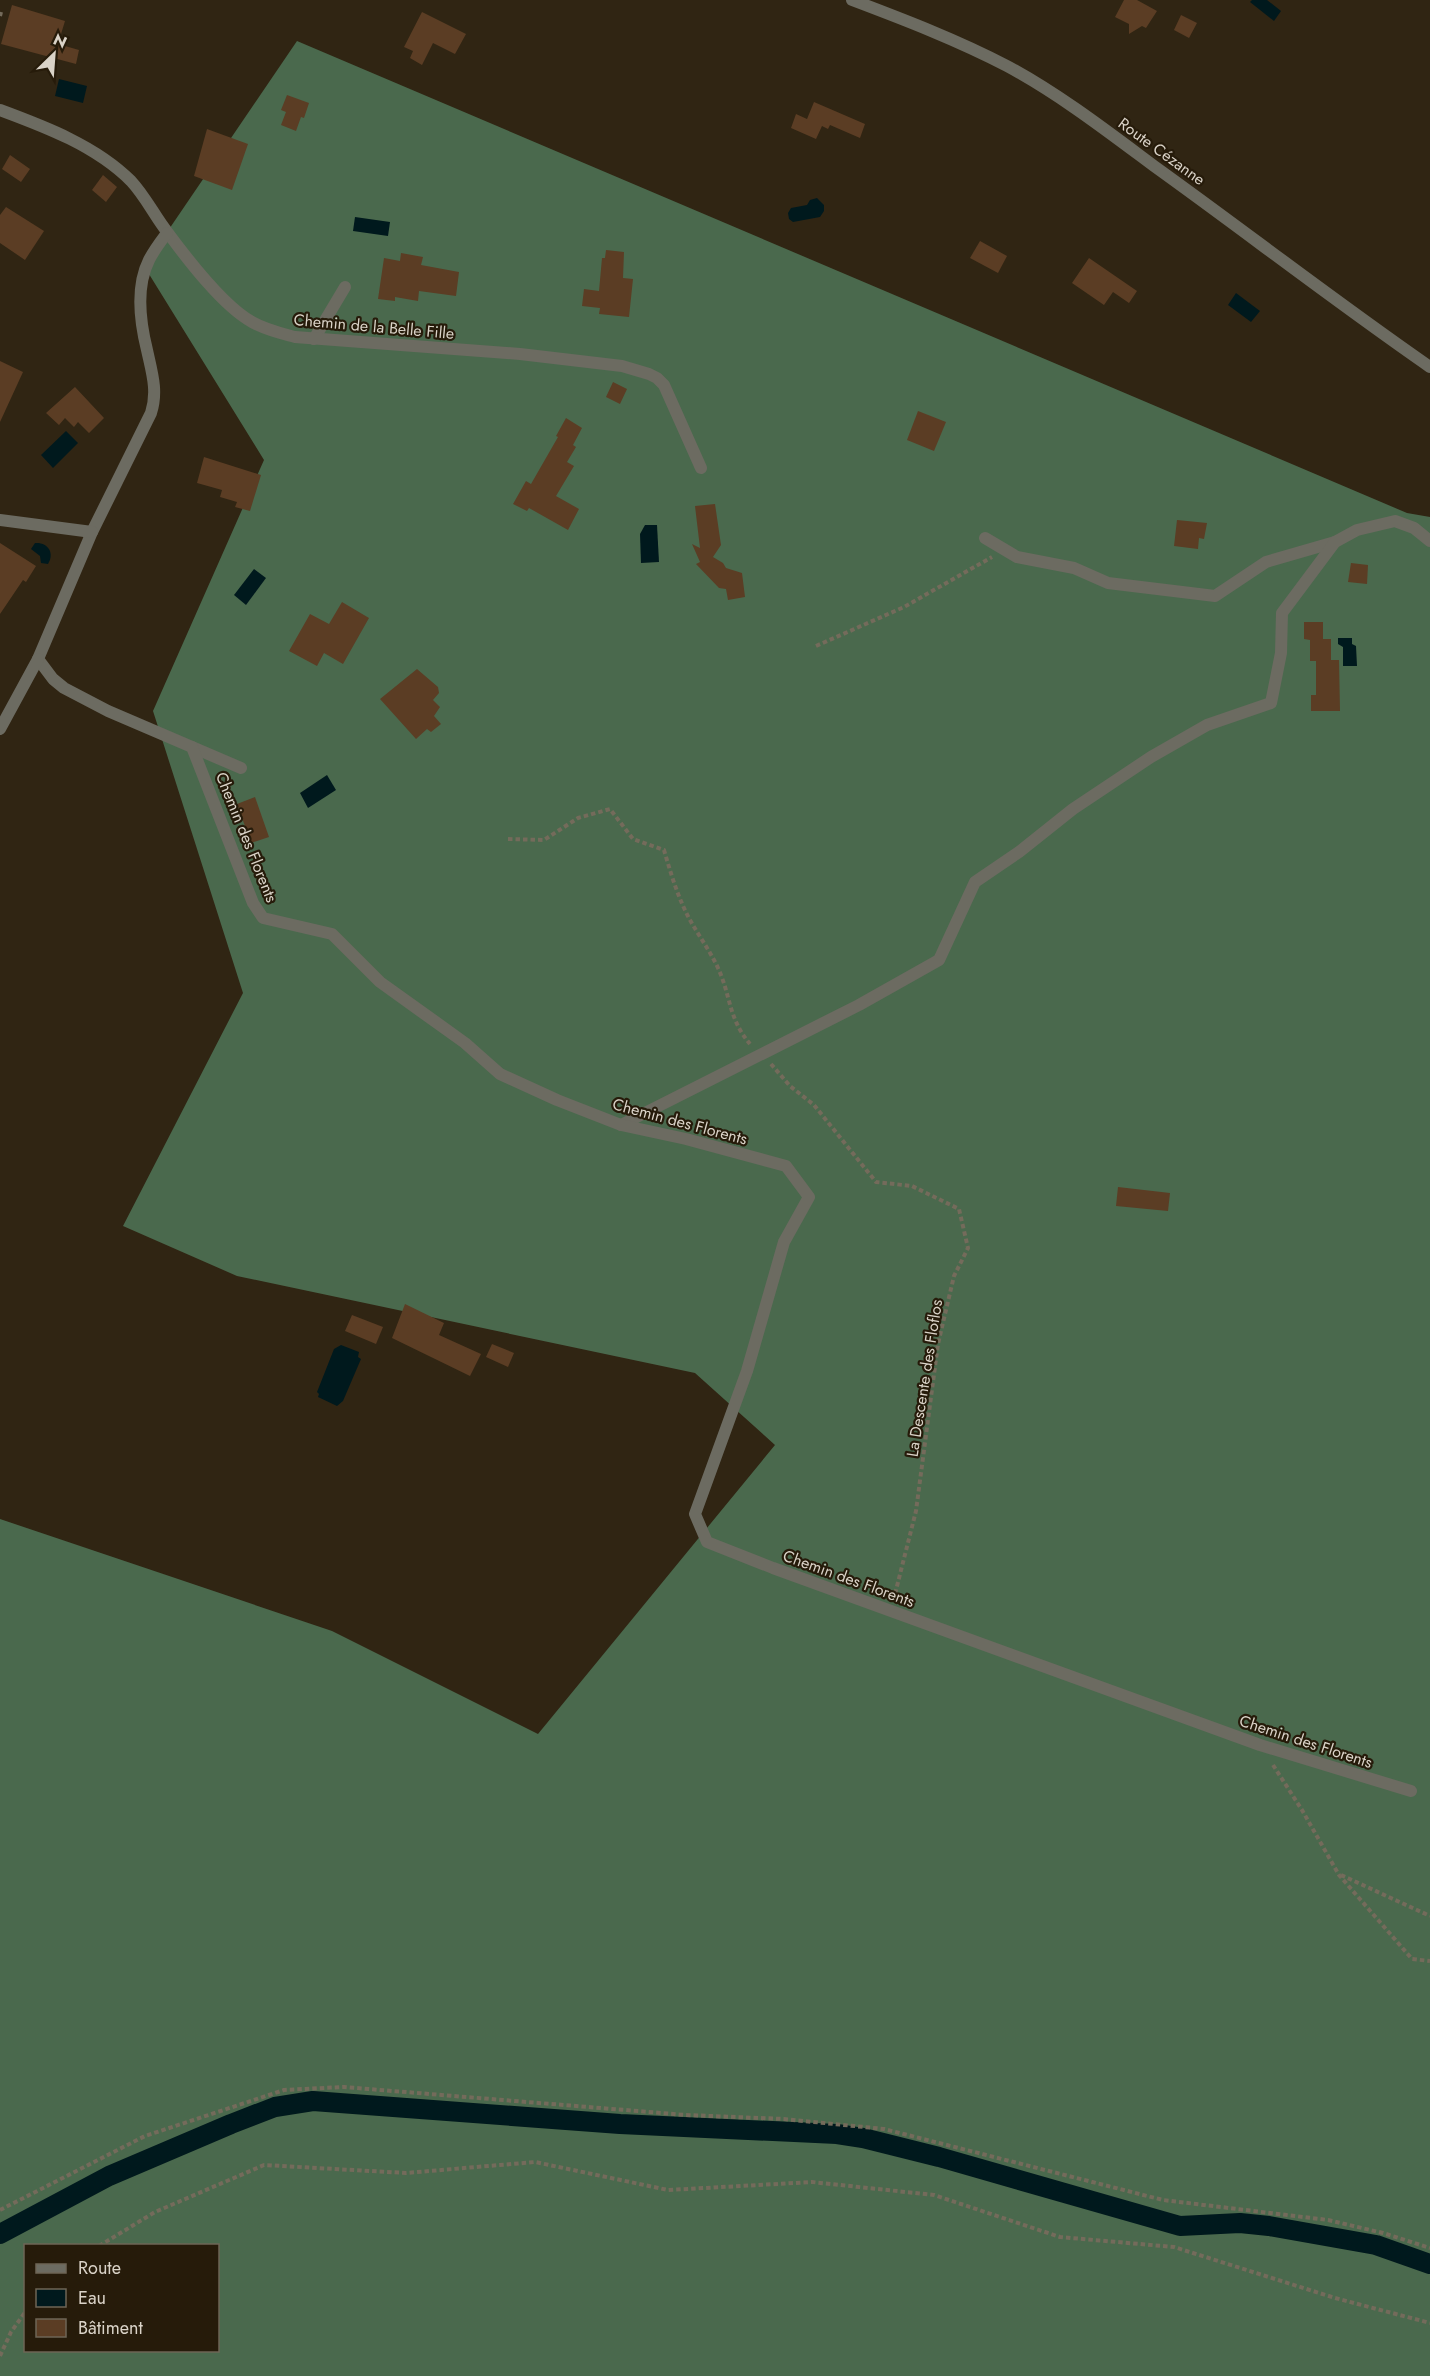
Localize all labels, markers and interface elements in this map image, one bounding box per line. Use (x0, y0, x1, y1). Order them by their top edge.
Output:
north arrow (24, 24, 84, 84)
text: N (50, 28, 71, 54)
street label: Route Cézanne (1114, 112, 1210, 191)
street label: Chemin de la Belle Fille (293, 308, 455, 345)
street label: Chemin des Florents (210, 769, 283, 906)
street label: Chemin des Florents (610, 1092, 750, 1151)
street label: La Descente des Floflos (901, 1298, 948, 1458)
street label: Chemin des Florents (780, 1544, 918, 1613)
street label: Chemin des Florents (1236, 1709, 1375, 1774)
legend (24, 2244, 219, 2352)
text: Route (78, 2255, 121, 2281)
text: Eau (78, 2285, 106, 2311)
text: Bâtiment (78, 2315, 144, 2341)

